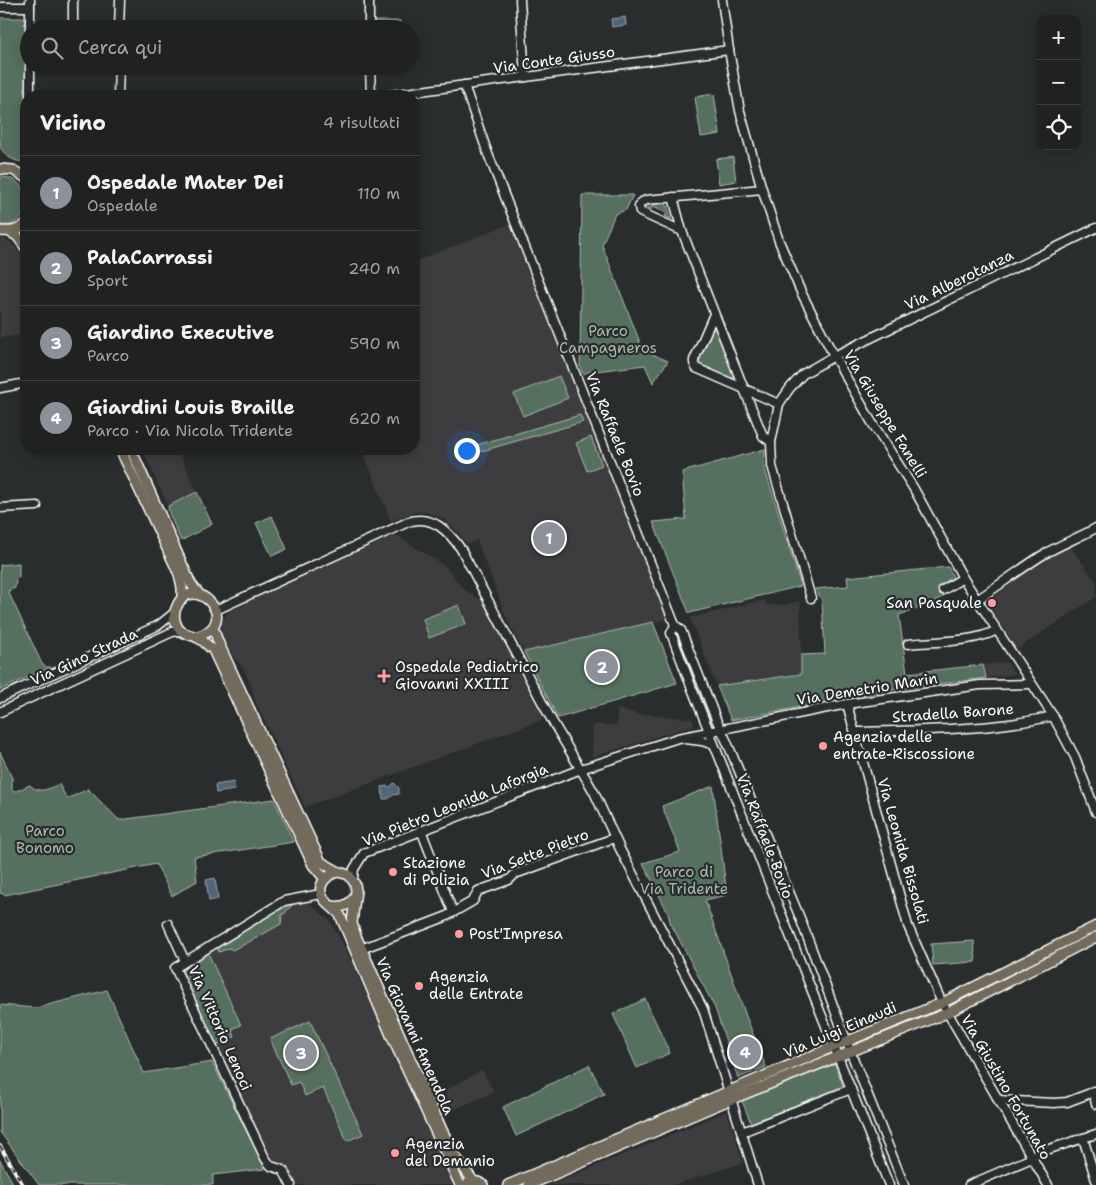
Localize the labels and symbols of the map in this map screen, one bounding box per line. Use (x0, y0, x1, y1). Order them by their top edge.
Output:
street label: Via Conte Giusso (492, 42, 616, 78)
street label: Via Alberotanza (901, 245, 1017, 315)
park label: Parco Campagneros (559, 321, 657, 358)
street label: Via Giuseppe Fanelli (839, 346, 931, 482)
street label: Via Raffaele Bovio (581, 369, 649, 499)
your location (454, 438, 480, 464)
pin: 1 (533, 519, 565, 557)
place label: San Pasquale (886, 593, 982, 613)
marker: San Pasquale (986, 597, 998, 609)
street label: Via Gino Strada (27, 623, 141, 691)
pin: 2 (586, 648, 618, 686)
place label: Ospedale Pediatrico Giovanni XXIII (395, 657, 539, 694)
street label: Via Demetrio Marin (795, 668, 939, 710)
marker: Ospedale Pediatrico Giovanni XXIII (377, 669, 391, 683)
street label: Stradella Barone (892, 699, 1014, 727)
place label: Agenzia delle entrate-Riscossione (833, 727, 975, 764)
marker: Agenzia delle entrate-Riscossione (817, 740, 829, 752)
street label: Via Pietro Leonida Laforgia (359, 758, 551, 851)
street label: Via Raffaele Bovio (732, 771, 798, 901)
street label: Via Leonida Bissolati (873, 776, 933, 926)
park label: Parco Bonomo (16, 821, 74, 858)
street label: Via Sette Pietro (478, 824, 592, 884)
place label: Stazione di Polizia (403, 853, 470, 890)
park label: Parco di Via Tridente (640, 862, 728, 899)
marker: Stazione di Polizia (387, 866, 399, 878)
place label: Post'Impresa (469, 924, 564, 944)
marker: Post'Impresa (453, 928, 465, 940)
street label: Via Giovanni Amendola (371, 954, 459, 1119)
street label: Via Vittorio Lenoci (183, 962, 257, 1094)
place label: Agenzia delle Entrate (429, 967, 524, 1004)
marker: Agenzia delle Entrate (413, 980, 425, 992)
street label: Via Luigi Einaudi (780, 997, 900, 1063)
street label: Via Giustino Fortunato (956, 1011, 1056, 1163)
pin: 4 (729, 1033, 761, 1071)
pin: 3 (285, 1034, 317, 1072)
place label: Agenzia del Demanio (405, 1134, 495, 1171)
marker: Agenzia del Demanio (389, 1147, 401, 1159)

